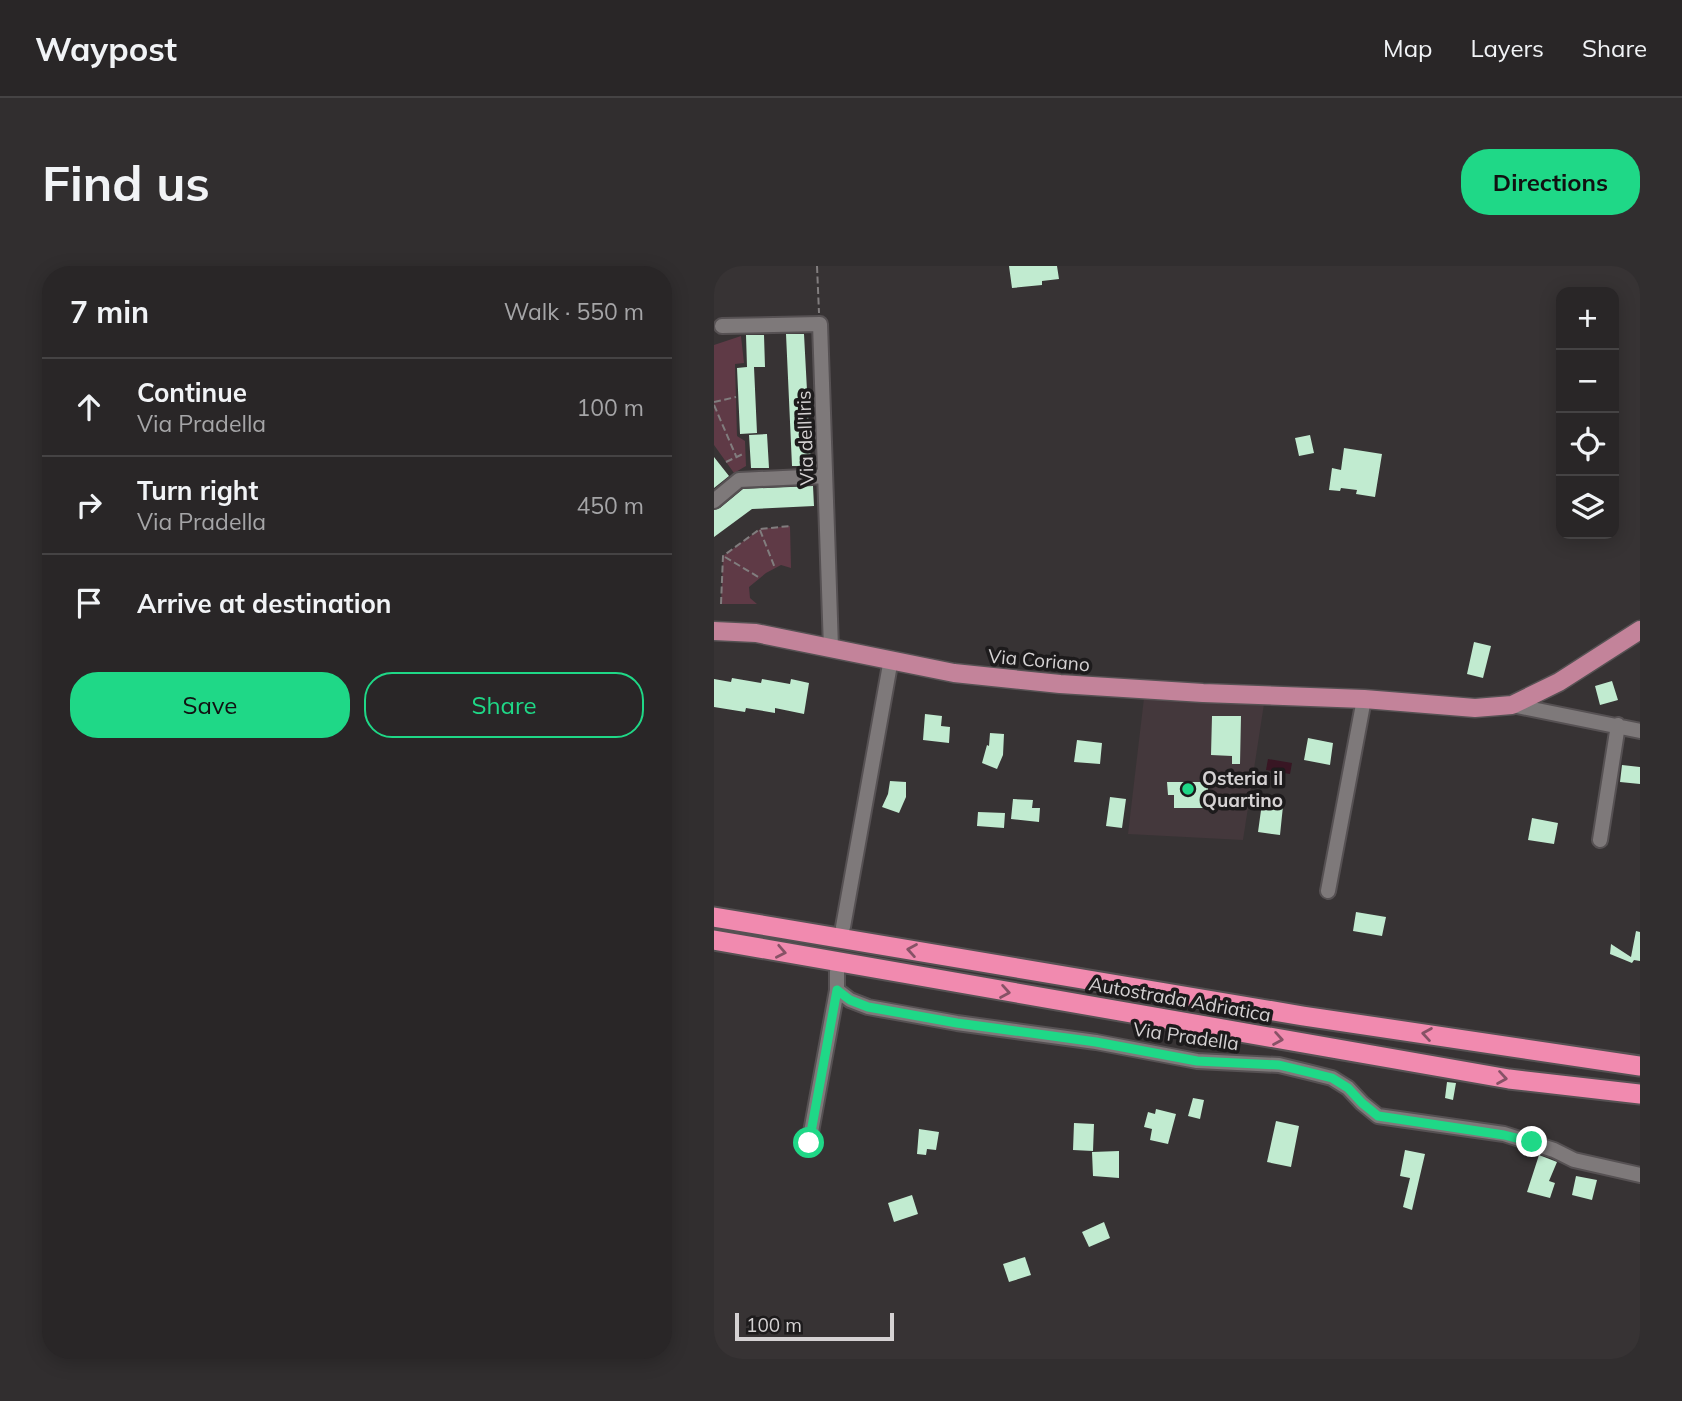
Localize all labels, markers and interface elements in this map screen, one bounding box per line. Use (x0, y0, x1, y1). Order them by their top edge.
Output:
text: Waypost (35, 28, 177, 69)
text: Map (1383, 33, 1432, 63)
text: Layers (1470, 33, 1544, 63)
text: Share (1582, 33, 1647, 63)
button: Directions (1461, 149, 1640, 215)
text: Find us (42, 152, 210, 213)
map controls (1556, 287, 1619, 539)
button: + (1556, 287, 1619, 350)
text: 7 min (70, 293, 149, 331)
text: Walk · 550 m (504, 297, 644, 326)
button: − (1556, 350, 1619, 413)
text: Continue (137, 376, 247, 409)
icon: ahead (70, 388, 108, 426)
street label: Via dell'Iris (791, 390, 819, 486)
text: 100 m (576, 393, 644, 422)
text: Via Pradella (137, 409, 266, 438)
button: locate (1556, 413, 1619, 476)
text: Turn right (137, 474, 258, 507)
button: layers (1556, 476, 1619, 539)
icon: right (70, 486, 108, 524)
text: 450 m (576, 491, 644, 520)
text: Via Pradella (137, 507, 266, 536)
icon: arrive (70, 584, 108, 622)
text: Arrive at destination (137, 587, 392, 620)
street label: Via Coriano (987, 644, 1091, 676)
button: Save (70, 672, 350, 738)
button: Share (364, 672, 644, 738)
place label: Osteria il Quartino (1202, 766, 1283, 812)
marker: Osteria il Quartino (1180, 781, 1196, 797)
one-way arrow (907, 943, 918, 958)
one-way arrow (775, 944, 787, 959)
street label: Autostrada Adriatica (1087, 971, 1273, 1027)
one-way arrow (999, 984, 1011, 999)
street label: Via Pradella (1131, 1017, 1241, 1055)
one-way arrow (1421, 1027, 1433, 1042)
one-way arrow (1272, 1031, 1283, 1046)
one-way arrow (1496, 1070, 1508, 1085)
route end (1516, 1126, 1547, 1157)
route start (793, 1127, 824, 1158)
scale bar (735, 1310, 894, 1342)
text: 100 m (746, 1313, 802, 1337)

